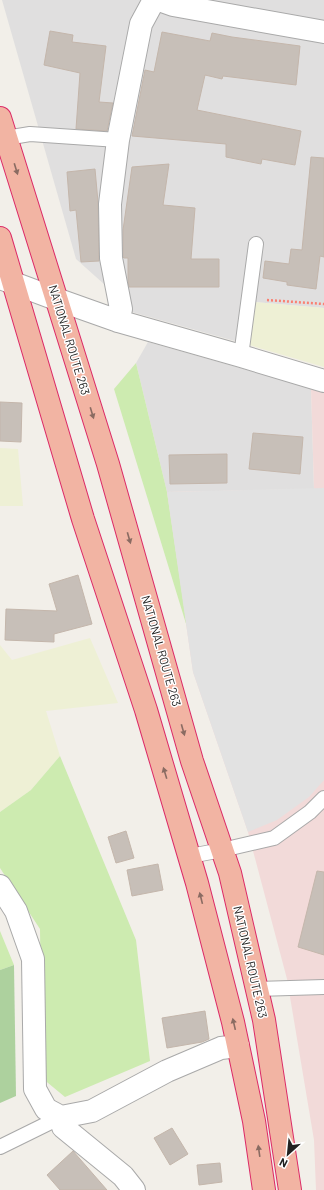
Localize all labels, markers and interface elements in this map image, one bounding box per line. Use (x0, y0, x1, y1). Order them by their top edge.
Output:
one-way arrow (13, 163, 19, 175)
street label: NATIONAL ROUTE 263 (47, 283, 93, 397)
one-way arrow (89, 408, 95, 420)
one-way arrow (126, 532, 132, 544)
street label: NATIONAL ROUTE 263 (139, 594, 184, 708)
one-way arrow (180, 725, 186, 737)
one-way arrow (162, 767, 168, 779)
one-way arrow (198, 892, 204, 904)
street label: NATIONAL ROUTE 263 (231, 904, 271, 1019)
one-way arrow (230, 1018, 236, 1030)
north arrow (268, 1134, 308, 1174)
one-way arrow (256, 1145, 262, 1157)
text: N (277, 1156, 289, 1171)

